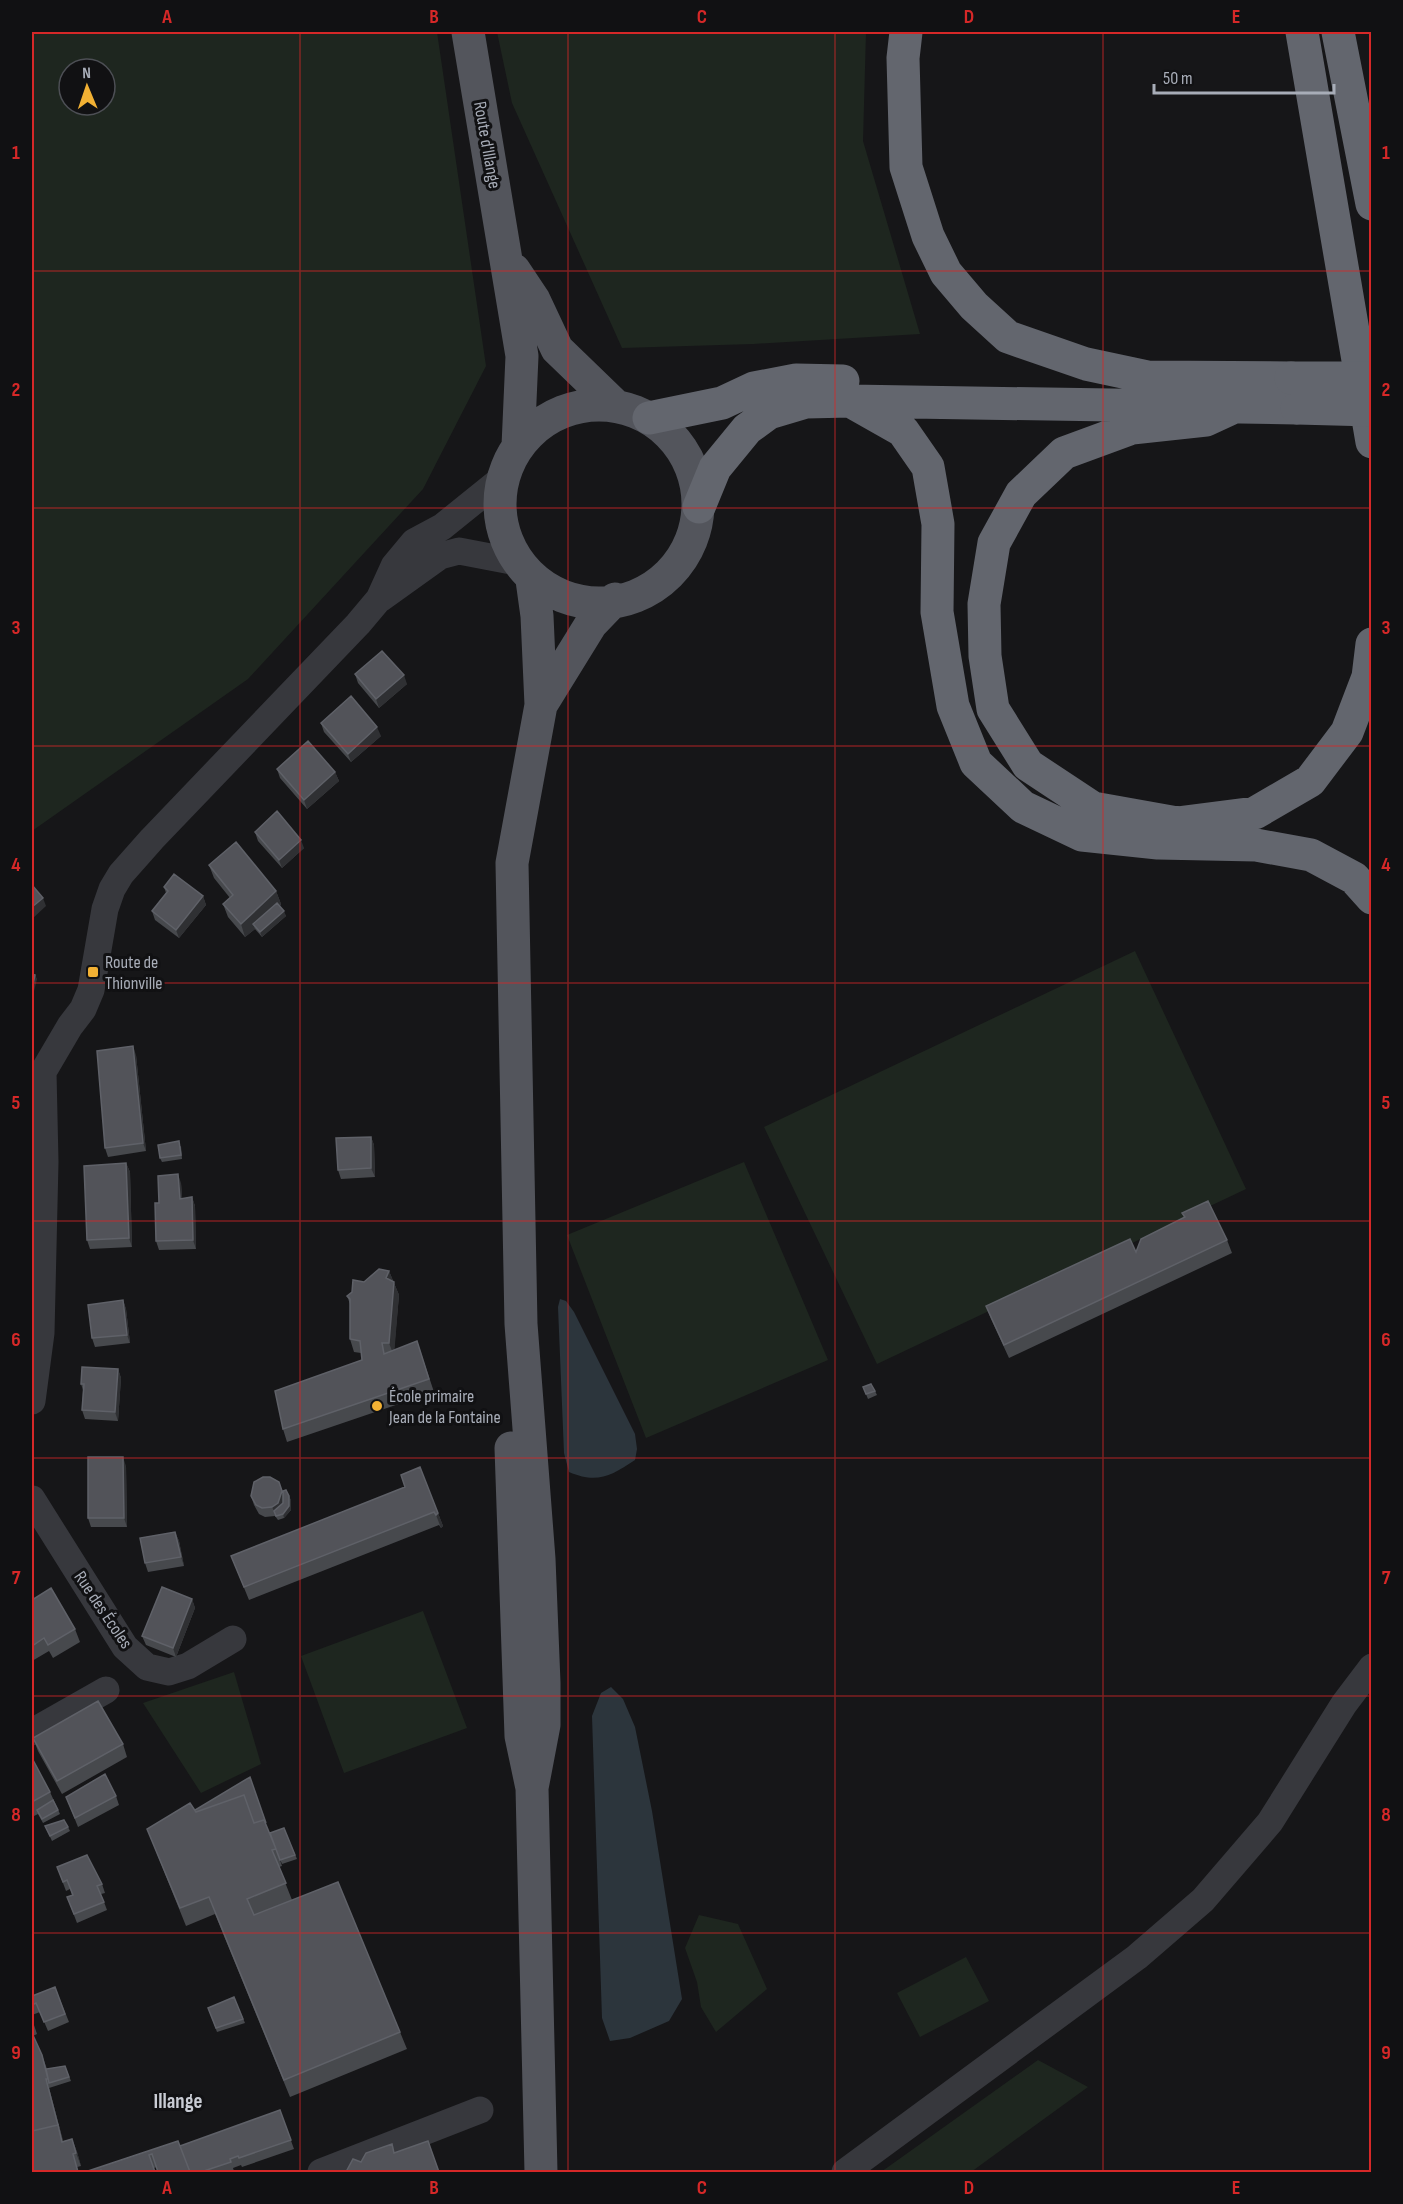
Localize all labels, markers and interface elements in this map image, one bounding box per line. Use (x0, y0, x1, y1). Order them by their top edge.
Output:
text: A (161, 5, 172, 29)
text: B (429, 5, 439, 29)
text: C (697, 5, 707, 29)
text: D (964, 5, 974, 29)
text: E (1232, 5, 1240, 29)
north arrow (57, 57, 117, 117)
scale bar (1154, 57, 1334, 95)
text: N (82, 64, 91, 83)
text: 50 m (1163, 68, 1193, 89)
street label: Route d'Illange (469, 100, 505, 190)
text: 1 (12, 141, 20, 165)
text: 1 (1382, 141, 1390, 165)
text: 2 (12, 378, 20, 402)
text: 2 (1382, 378, 1390, 402)
text: 3 (12, 616, 21, 640)
text: 3 (1382, 616, 1391, 640)
text: 4 (11, 853, 21, 877)
text: 4 (1381, 853, 1391, 877)
place label: Route de Thionville (105, 952, 163, 994)
marker: Route de Thionville (86, 965, 100, 979)
text: 5 (12, 1091, 21, 1115)
text: 5 (1382, 1091, 1391, 1115)
text: 6 (11, 1328, 21, 1352)
text: 6 (1381, 1328, 1391, 1352)
place label: École primaire Jean de la Fontaine (388, 1386, 501, 1428)
marker: École primaire Jean de la Fontaine (370, 1399, 384, 1413)
text: 7 (12, 1566, 21, 1590)
text: 7 (1382, 1566, 1391, 1590)
street label: Rue des Écoles (69, 1567, 137, 1653)
text: 8 (11, 1803, 21, 1827)
text: 8 (1381, 1803, 1391, 1827)
text: 9 (11, 2041, 21, 2065)
text: 9 (1381, 2041, 1391, 2065)
district label: Illange (154, 2089, 202, 2114)
text: A (161, 2176, 172, 2200)
text: B (429, 2176, 439, 2200)
text: C (697, 2176, 707, 2200)
text: D (964, 2176, 974, 2200)
text: E (1232, 2176, 1240, 2200)

